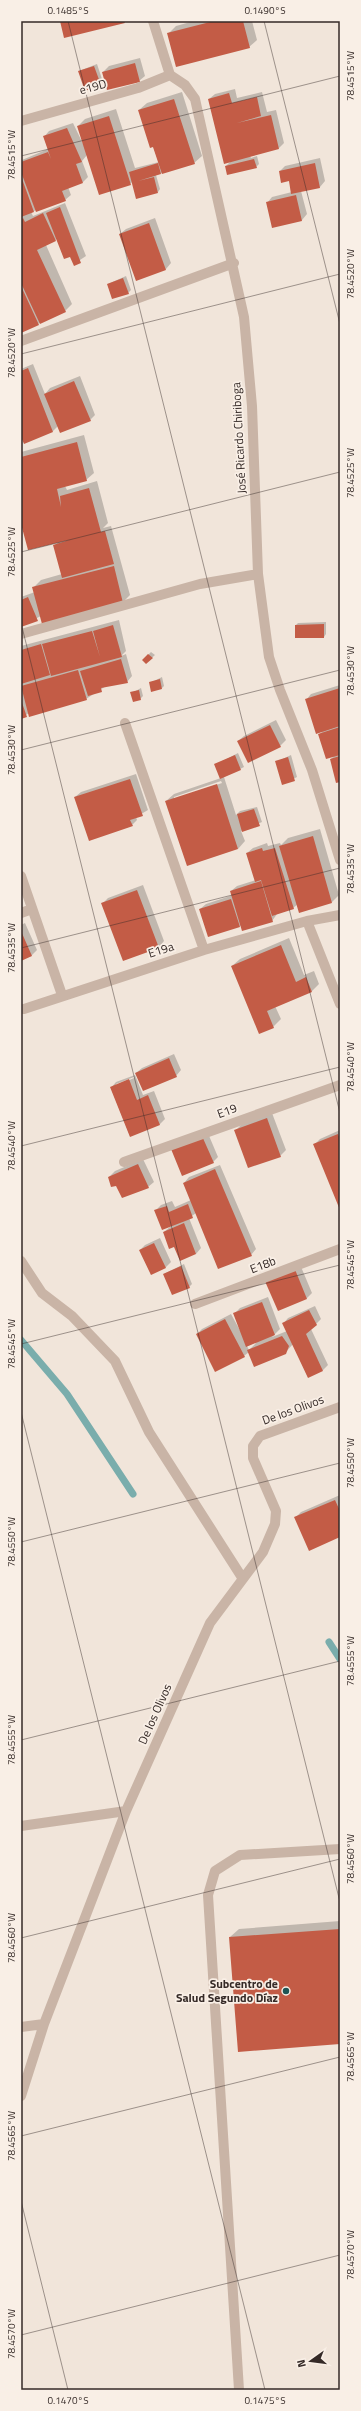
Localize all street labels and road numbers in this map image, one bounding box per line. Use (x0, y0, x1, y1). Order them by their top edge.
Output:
street label: e19D (77, 74, 109, 99)
street label: José Ricardo Chiriboga (226, 382, 251, 494)
street label: E19a (146, 936, 176, 963)
street label: E19 (214, 1098, 240, 1123)
street label: E18b (247, 1251, 279, 1278)
street label: De los Olivos (259, 1389, 327, 1430)
street label: De los Olivos (133, 1680, 177, 1747)

